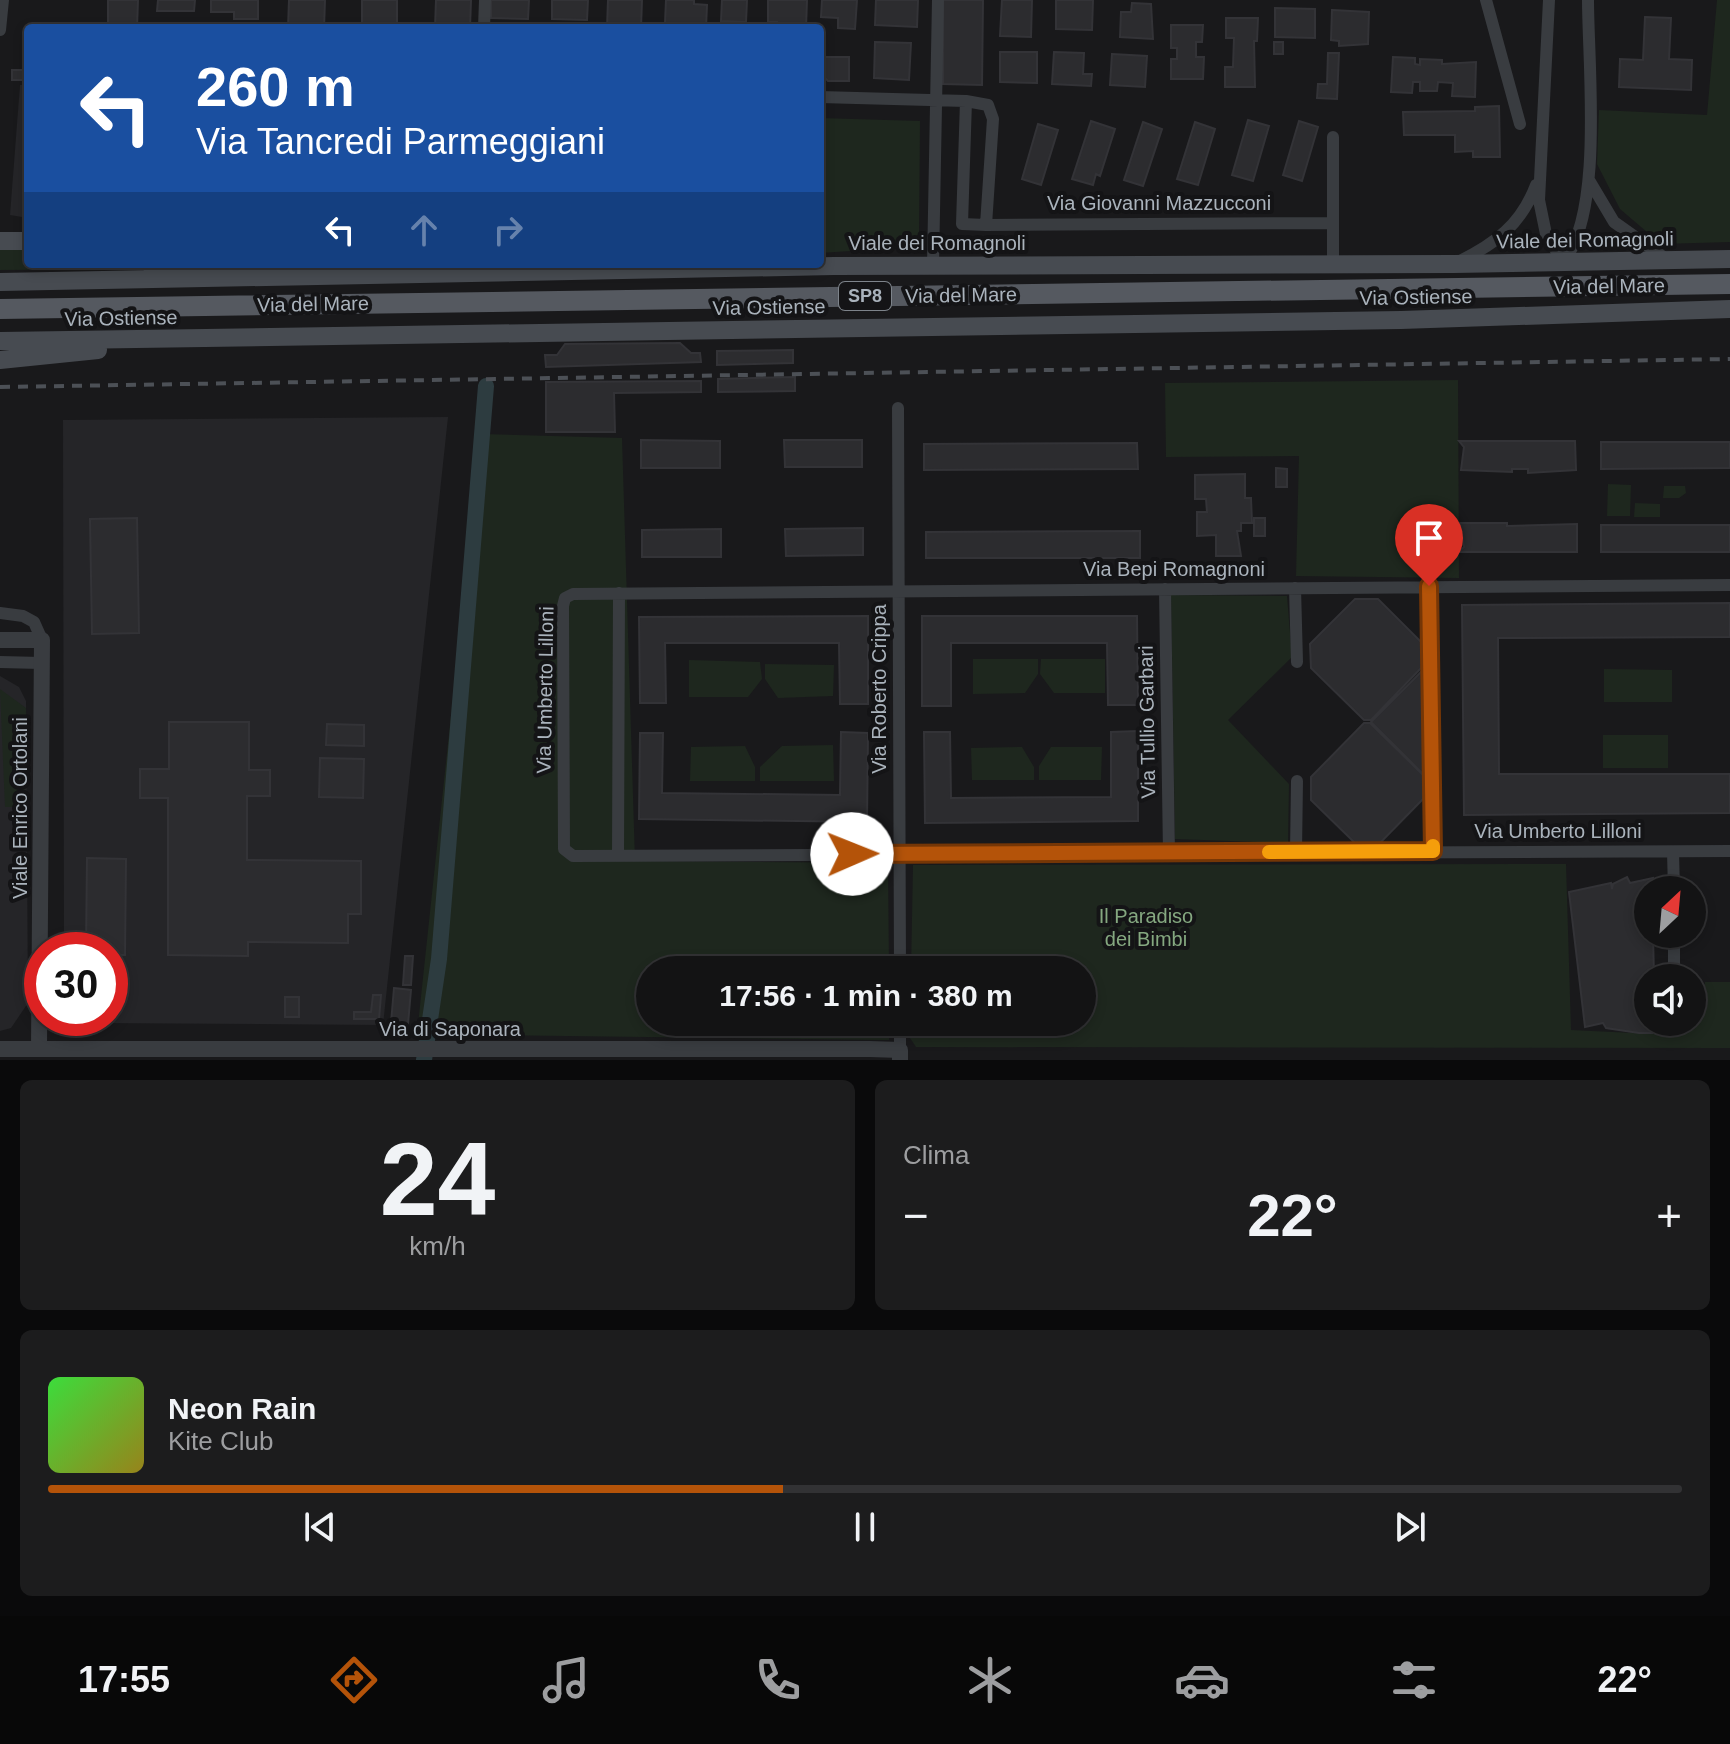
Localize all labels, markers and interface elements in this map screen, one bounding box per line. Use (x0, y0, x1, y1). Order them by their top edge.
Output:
text: 260 m (196, 55, 355, 118)
icon: left (64, 56, 168, 160)
text: Via Tancredi Parmeggiani (196, 121, 605, 162)
street label: Via Giovanni Mazzucconi (1047, 192, 1271, 214)
icon: left (318, 208, 362, 252)
icon: ahead (402, 208, 446, 252)
icon: right (486, 208, 530, 252)
street label: Viale dei Romagnoli (1496, 227, 1674, 253)
street label: Viale dei Romagnoli (848, 232, 1026, 254)
street label: Via del Mare (1553, 274, 1665, 298)
road number: SP8 (839, 282, 891, 310)
street label: Via del Mare (905, 283, 1017, 307)
street label: Via Ostiense (1359, 285, 1473, 309)
street label: Via del Mare (257, 292, 369, 316)
street label: Via Ostiense (712, 295, 826, 319)
street label: Via Ostiense (64, 306, 178, 330)
pin (1395, 504, 1463, 586)
icon: arrive (1407, 516, 1451, 560)
street label: Via Bepi Romagnoni (1083, 558, 1265, 580)
street label: Via Roberto Crippa (868, 603, 890, 774)
street label: Via Umberto Lilloni (533, 606, 557, 774)
street label: Via Tullio Garbari (1135, 645, 1159, 799)
street label: Viale Enrico Ortolani (9, 717, 31, 899)
position arrow (810, 812, 894, 896)
street label: Via Umberto Lilloni (1474, 820, 1642, 842)
north arrow (1634, 876, 1706, 948)
map controls (1634, 876, 1706, 1036)
park label: Il Paradiso dei Bimbi (1099, 905, 1193, 950)
speed limit sign: 30 (24, 932, 128, 1036)
button: sound (1634, 964, 1706, 1036)
text: 17:56 · 1 min · 380 m (719, 979, 1013, 1012)
street label: Via di Saponara (379, 1018, 522, 1040)
text: 24 (380, 1121, 495, 1237)
text: Clima (903, 1140, 969, 1170)
text: 22° (1247, 1182, 1338, 1249)
text: − (903, 1191, 929, 1240)
text: + (1656, 1191, 1682, 1240)
text: km/h (409, 1231, 466, 1261)
text: Neon Rain (168, 1392, 316, 1425)
text: Kite Club (168, 1426, 274, 1456)
icon: previous (298, 1505, 342, 1549)
icon: pause (843, 1505, 887, 1549)
icon: next (1388, 1505, 1432, 1549)
icon: directions (326, 1652, 382, 1708)
icon: music (538, 1652, 594, 1708)
icon: phone (750, 1652, 806, 1708)
icon: climate (962, 1652, 1018, 1708)
icon: car (1174, 1652, 1230, 1708)
icon: filters (1386, 1652, 1442, 1708)
text: 17:55 (78, 1659, 170, 1700)
text: 22° (1597, 1659, 1652, 1700)

